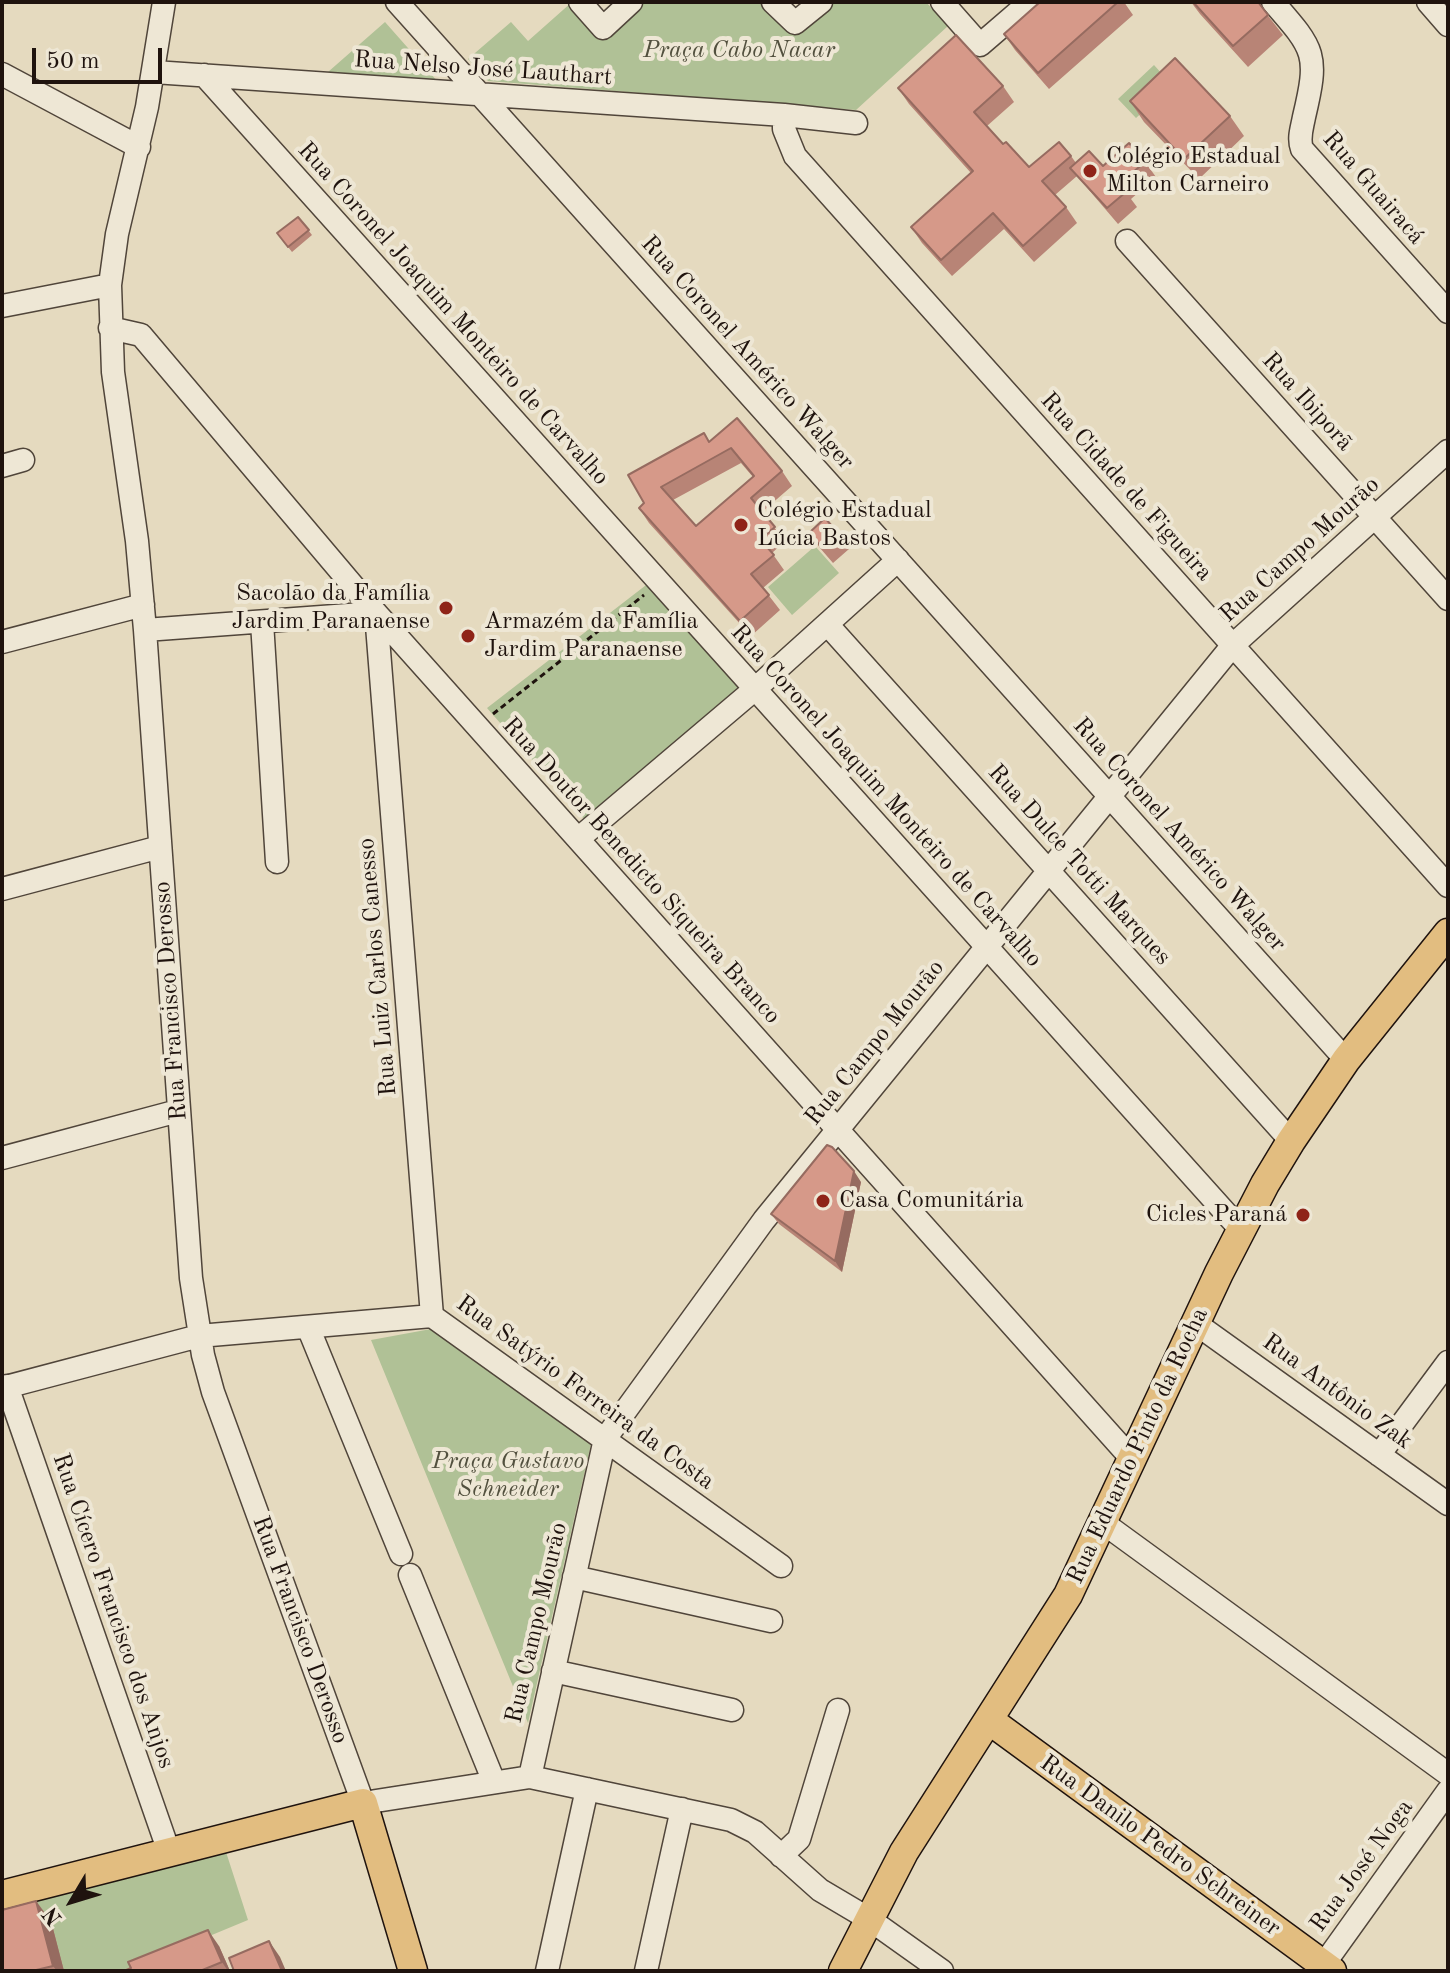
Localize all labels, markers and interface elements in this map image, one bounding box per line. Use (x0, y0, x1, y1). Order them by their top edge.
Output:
scale bar (36, 32, 166, 82)
park label: Praça Cabo Nacar (643, 37, 835, 65)
street label: Rua Nelso José Lauthart (353, 46, 613, 92)
text: 50 m (46, 50, 100, 74)
street label: Rua Guairacá (1316, 125, 1430, 251)
street label: Rua Coronel Joaquim Monteiro de Carvalho (291, 136, 615, 492)
place label: Colégio Estadual Milton Carneiro (1106, 143, 1280, 199)
marker: Colégio Estadual Milton Carneiro (1081, 162, 1099, 180)
street label: Rua Coronel Américo Walger (634, 230, 860, 476)
street label: Rua Ibiporã (1255, 347, 1359, 457)
street label: Rua Cidade de Figueira (1034, 387, 1218, 587)
street label: Rua Campo Mourão (1214, 471, 1386, 629)
place label: Colégio Estadual Lúcia Bastos (757, 497, 931, 553)
marker: Colégio Estadual Lúcia Bastos (732, 516, 750, 534)
place label: Sacolão da Família Jardim Paranaense (231, 580, 430, 636)
marker: Sacolão da Família Jardim Paranaense (437, 599, 455, 617)
place label: Armazém da Família Jardim Paranaense (484, 608, 698, 664)
street label: Rua Coronel Joaquim Monteiro de Carvalho (724, 618, 1048, 974)
marker: Armazém da Família Jardim Paranaense (459, 627, 477, 645)
street label: Rua Doutor Benedicto Siqueira Branco (496, 712, 786, 1030)
street label: Rua Coronel Américo Walger (1066, 712, 1292, 958)
street label: Rua Dulce Totti Marques (981, 759, 1177, 971)
street label: Rua Luiz Carlos Canesso (352, 837, 404, 1097)
street label: Rua Francisco Derosso (148, 880, 194, 1122)
street label: Rua Campo Mourão (799, 954, 951, 1132)
place label: Casa Comunitária (839, 1187, 1024, 1215)
marker: Casa Comunitária (814, 1192, 832, 1210)
place label: Cicles Paraná (1146, 1201, 1287, 1229)
marker: Cicles Paraná (1294, 1206, 1312, 1224)
street label: Rua Satýrio Ferreira da Costa (450, 1290, 720, 1496)
street label: Rua Eduardo Pinto da Rocha (1061, 1303, 1215, 1589)
street label: Rua Antônio Zak (1256, 1328, 1418, 1456)
park label: Praça Gustavo Schneider (432, 1448, 584, 1504)
street label: Rua Cícero Francisco dos Anjos (45, 1450, 181, 1772)
street label: Rua Francisco Derosso (245, 1512, 355, 1748)
street label: Rua Campo Mourão (500, 1520, 574, 1726)
street label: Rua Danilo Pedro Schreiner (1034, 1749, 1286, 1943)
street label: Rua José Noga (1304, 1794, 1420, 1938)
north arrow (32, 1861, 112, 1941)
text: N (39, 1902, 67, 1929)

